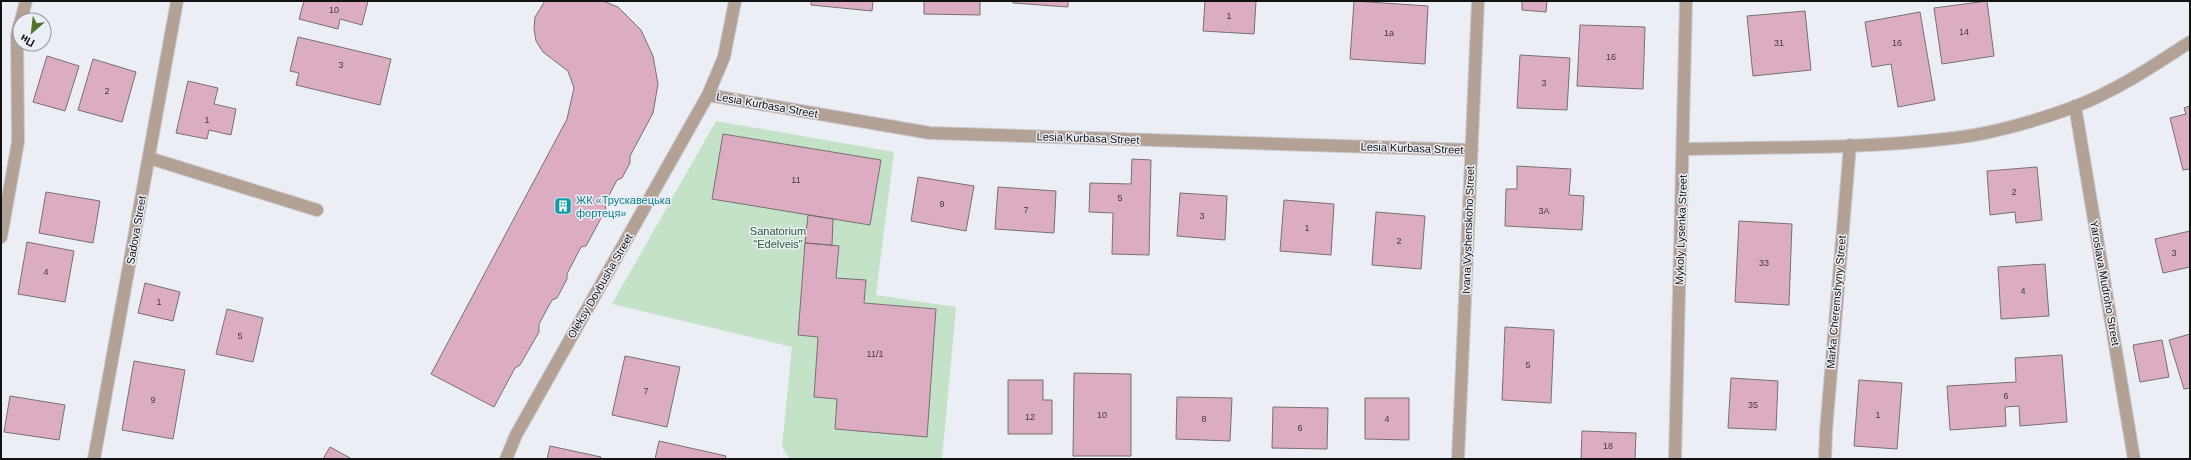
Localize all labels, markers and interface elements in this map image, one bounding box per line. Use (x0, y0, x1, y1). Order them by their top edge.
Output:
house number: 10 (329, 5, 339, 15)
house number: 1 (1226, 11, 1232, 21)
north arrow (12, 12, 52, 52)
house number: 14 (1959, 27, 1969, 37)
house number: 1а (1384, 28, 1394, 38)
text: Пн (18, 32, 37, 50)
house number: 31 (1774, 38, 1784, 48)
house number: 16 (1892, 38, 1902, 48)
house number: 16 (1606, 52, 1616, 62)
house number: 3 (338, 60, 344, 70)
house number: 3 (1541, 78, 1547, 88)
house number: 2 (104, 86, 110, 96)
street label: Lesia Kurbasa Street (715, 90, 819, 120)
house number: 1 (204, 115, 210, 125)
street label: Lesia Kurbasa Street (1036, 130, 1140, 146)
street label: Lesia Kurbasa Street (1360, 140, 1464, 156)
street label: Ivana Vyshenskoho Street (1460, 166, 1476, 294)
house number: 11 (791, 175, 801, 185)
street label: Mykoly Lysenka Street (1673, 175, 1689, 285)
house number: 2 (2011, 187, 2017, 197)
house number: 5 (1117, 193, 1123, 203)
place label: ЖК «Трускавецька фортеця» (576, 194, 672, 219)
street label: Sadova Street (124, 195, 148, 265)
building icon: ЖК «Трускавецька фортеця» (553, 196, 573, 216)
house number: 9 (939, 199, 945, 209)
house number: 7 (1023, 205, 1029, 215)
house number: 3А (1538, 206, 1550, 216)
house number: 3 (1199, 211, 1205, 221)
street label: Yaroslava Mudroho Street (2088, 219, 2122, 347)
house number: 1 (1304, 223, 1310, 233)
park label: Sanatorium "Edelveis" (750, 225, 806, 250)
street label: Oleksy Dovbusha Street (565, 232, 635, 340)
street label: Marka Cheremshyny Street (1824, 235, 1848, 369)
house number: 2 (1396, 236, 1402, 246)
house number: 3 (2171, 248, 2177, 258)
house number: 33 (1759, 258, 1769, 268)
house number: 4 (43, 267, 49, 277)
house number: 4 (2020, 286, 2026, 296)
house number: 1 (156, 297, 162, 307)
house number: 5 (237, 331, 243, 341)
house number: 11/1 (867, 349, 883, 359)
house number: 5 (1525, 360, 1531, 370)
house number: 7 (643, 386, 649, 396)
house number: 6 (2003, 391, 2009, 401)
house number: 9 (150, 395, 156, 405)
house number: 35 (1748, 400, 1758, 410)
house number: 10 (1097, 410, 1107, 420)
house number: 1 (1875, 410, 1881, 420)
house number: 12 (1025, 412, 1035, 422)
house number: 8 (1201, 414, 1207, 424)
house number: 4 (1384, 414, 1390, 424)
house number: 6 (1297, 423, 1303, 433)
house number: 18 (1603, 441, 1613, 451)

